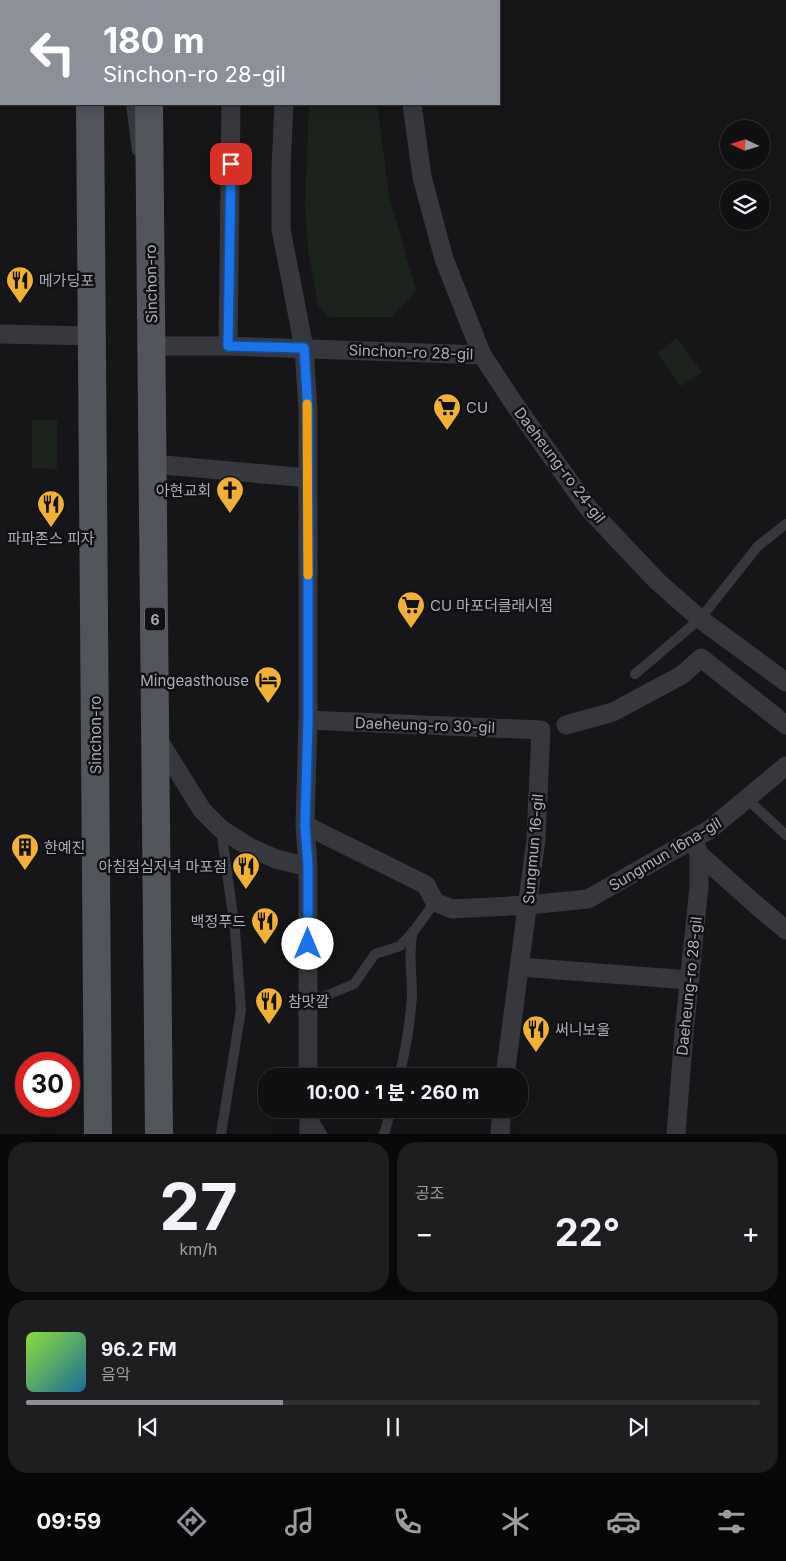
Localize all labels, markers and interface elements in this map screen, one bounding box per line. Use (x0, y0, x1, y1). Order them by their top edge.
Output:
text: 180 m (103, 19, 205, 61)
icon: left (20, 20, 85, 85)
text: Sinchon-ro 28-gil (103, 61, 286, 87)
north arrow (720, 120, 770, 170)
map controls (720, 120, 770, 230)
pin (210, 143, 252, 185)
icon: arrive (217, 150, 245, 178)
button: layers (720, 180, 770, 230)
street label: Sinchon-ro (141, 244, 161, 324)
restaurant icon: 메가딩포 (5, 265, 35, 304)
place label: 메가딩포 (39, 271, 94, 290)
street label: Sinchon-ro 28-gil (348, 340, 474, 364)
supermarket icon: CU (432, 392, 462, 431)
place label: CU (466, 398, 488, 417)
street label: Daeheung-ro 24-gil (510, 403, 610, 527)
church icon: 아현교회 (215, 475, 245, 514)
place label: 아현교회 (156, 481, 211, 500)
restaurant icon: 파파존스 피자 (36, 489, 66, 528)
place label: 파파존스 피자 (7, 529, 95, 548)
supermarket icon: CU 마포더클래시점 (396, 590, 426, 629)
place label: CU 마포더클래시점 (430, 596, 553, 615)
road number: 6 (145, 608, 165, 630)
hotel icon: Mingeasthouse (253, 665, 283, 704)
place label: Mingeasthouse (140, 671, 249, 690)
street label: Sinchon-ro (86, 696, 105, 774)
street label: Daeheung-ro 30-gil (355, 713, 495, 737)
street label: Sungmun 16-gil (519, 793, 547, 905)
street label: Sungmun 16na-gil (605, 813, 725, 895)
building icon: 한예진 (10, 832, 40, 871)
place label: 한예진 (44, 838, 85, 857)
restaurant icon: 아침점심저녁 마포점 (231, 851, 261, 890)
place label: 아침점심저녁 마포점 (99, 857, 227, 876)
restaurant icon: 백정푸드 (250, 906, 280, 945)
place label: 백정푸드 (191, 912, 246, 931)
street label: Daeheung-ro 28-gil (672, 915, 706, 1057)
position arrow (281, 917, 333, 969)
restaurant icon: 참맛깔 (254, 986, 284, 1025)
place label: 참맛깔 (288, 992, 330, 1011)
restaurant icon: 써니보울 (521, 1014, 551, 1053)
place label: 써니보울 (555, 1020, 610, 1039)
speed limit sign: 30 (15, 1052, 80, 1117)
text: 10:00 · 1 분 · 260 m (307, 1081, 479, 1104)
text: 27 (159, 1167, 238, 1246)
text: 공조 (415, 1183, 444, 1203)
text: 22° (555, 1209, 620, 1255)
text: − (415, 1216, 434, 1250)
text: + (741, 1216, 760, 1250)
text: km/h (179, 1239, 218, 1259)
text: 96.2 FM (101, 1338, 177, 1361)
text: 음악 (101, 1364, 130, 1384)
icon: previous (134, 1413, 162, 1441)
icon: pause (379, 1413, 407, 1441)
icon: next (624, 1413, 652, 1441)
icon: directions (174, 1504, 209, 1539)
icon: music (282, 1504, 317, 1539)
icon: phone (390, 1504, 425, 1539)
icon: climate (498, 1504, 533, 1539)
icon: car (606, 1504, 641, 1539)
icon: filters (714, 1504, 749, 1539)
text: 09:59 (37, 1508, 101, 1534)

